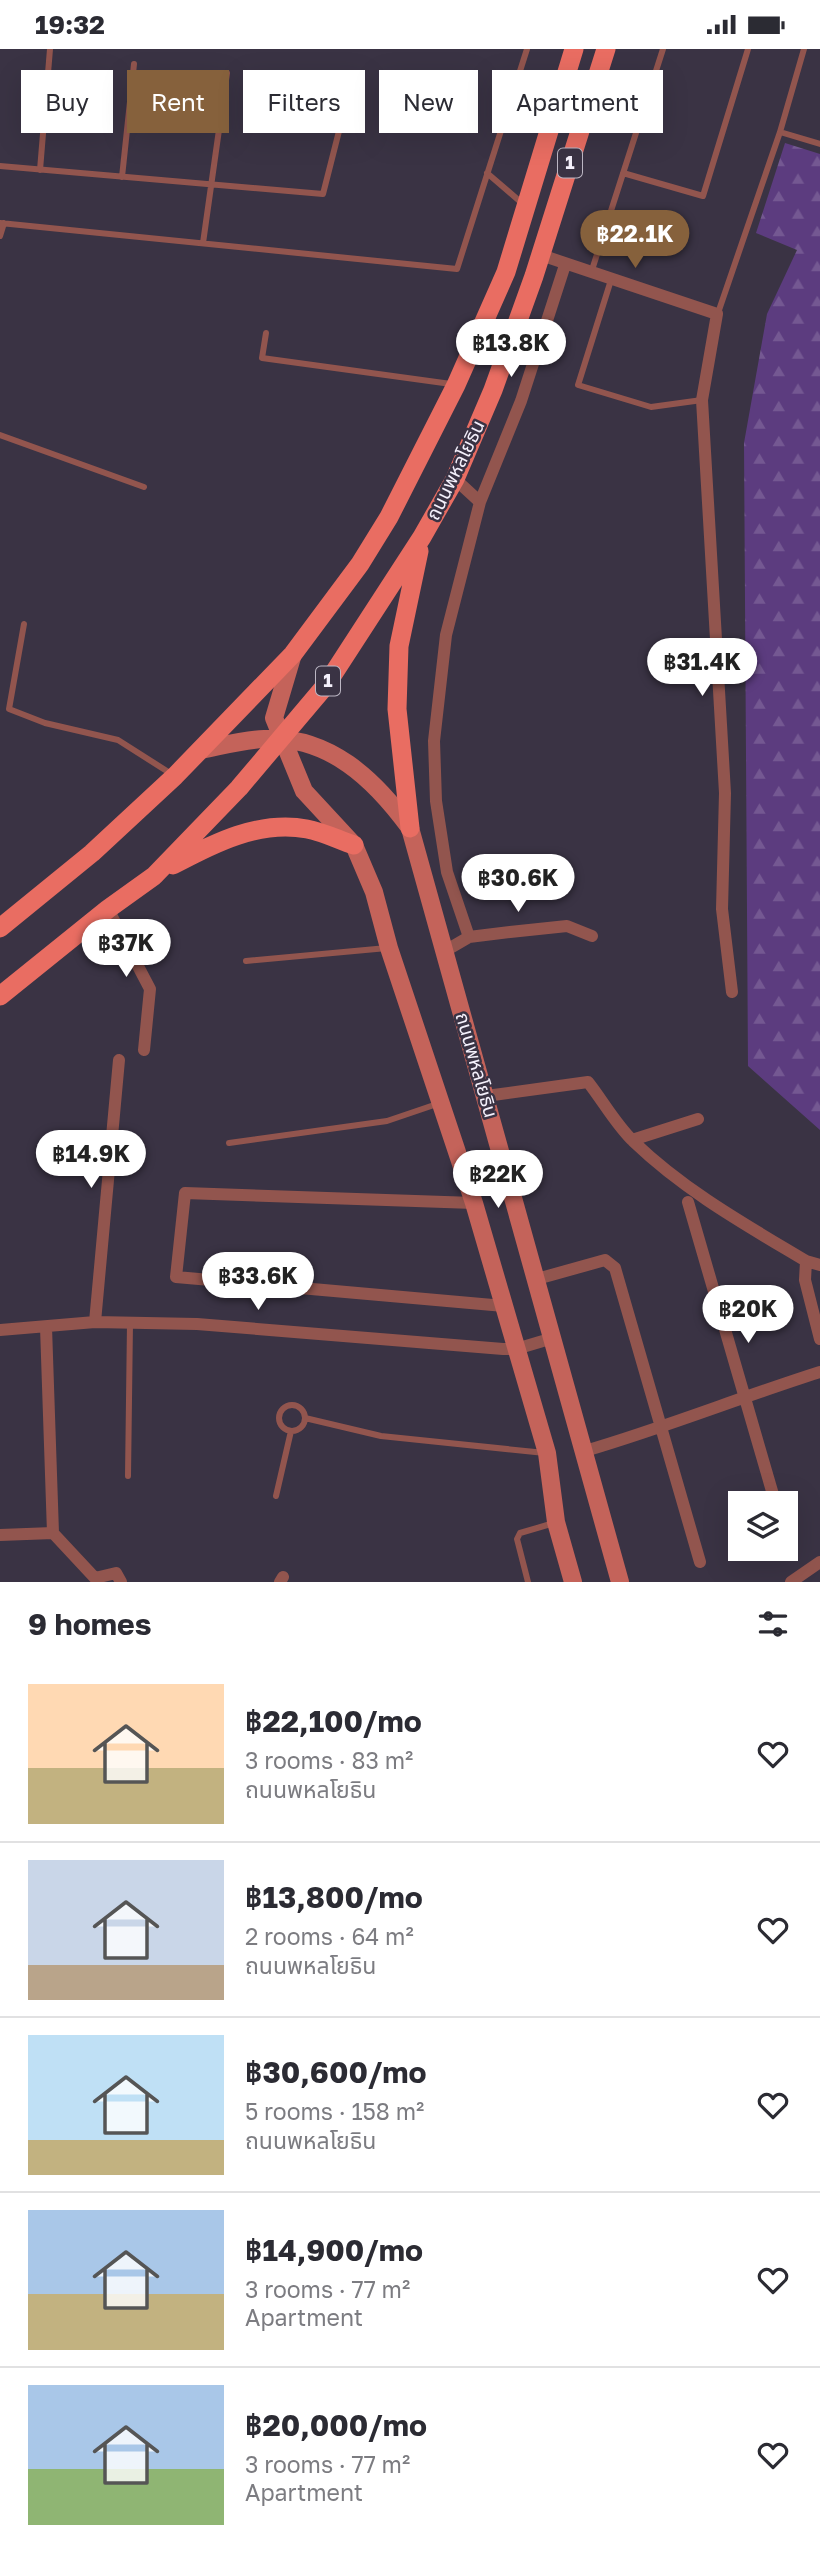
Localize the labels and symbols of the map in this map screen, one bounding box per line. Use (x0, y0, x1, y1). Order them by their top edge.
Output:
road number: 1 (558, 149, 582, 177)
pin: ฿22.1K (578, 211, 692, 270)
pin: ฿13.8K (454, 319, 568, 379)
street label: ถนนพหลโยธิน (420, 416, 489, 524)
pin: ฿31.4K (645, 639, 759, 698)
road number: 1 (316, 667, 340, 695)
pin: ฿30.6K (461, 855, 575, 914)
pin: ฿37K (85, 919, 167, 979)
street label: ถนนพหลโยธิน (451, 1010, 503, 1120)
pin: ฿14.9K (34, 1131, 148, 1190)
pin: ฿22K (457, 1151, 539, 1210)
pin: ฿33.6K (201, 1253, 315, 1312)
pin: ฿20K (707, 1285, 789, 1345)

